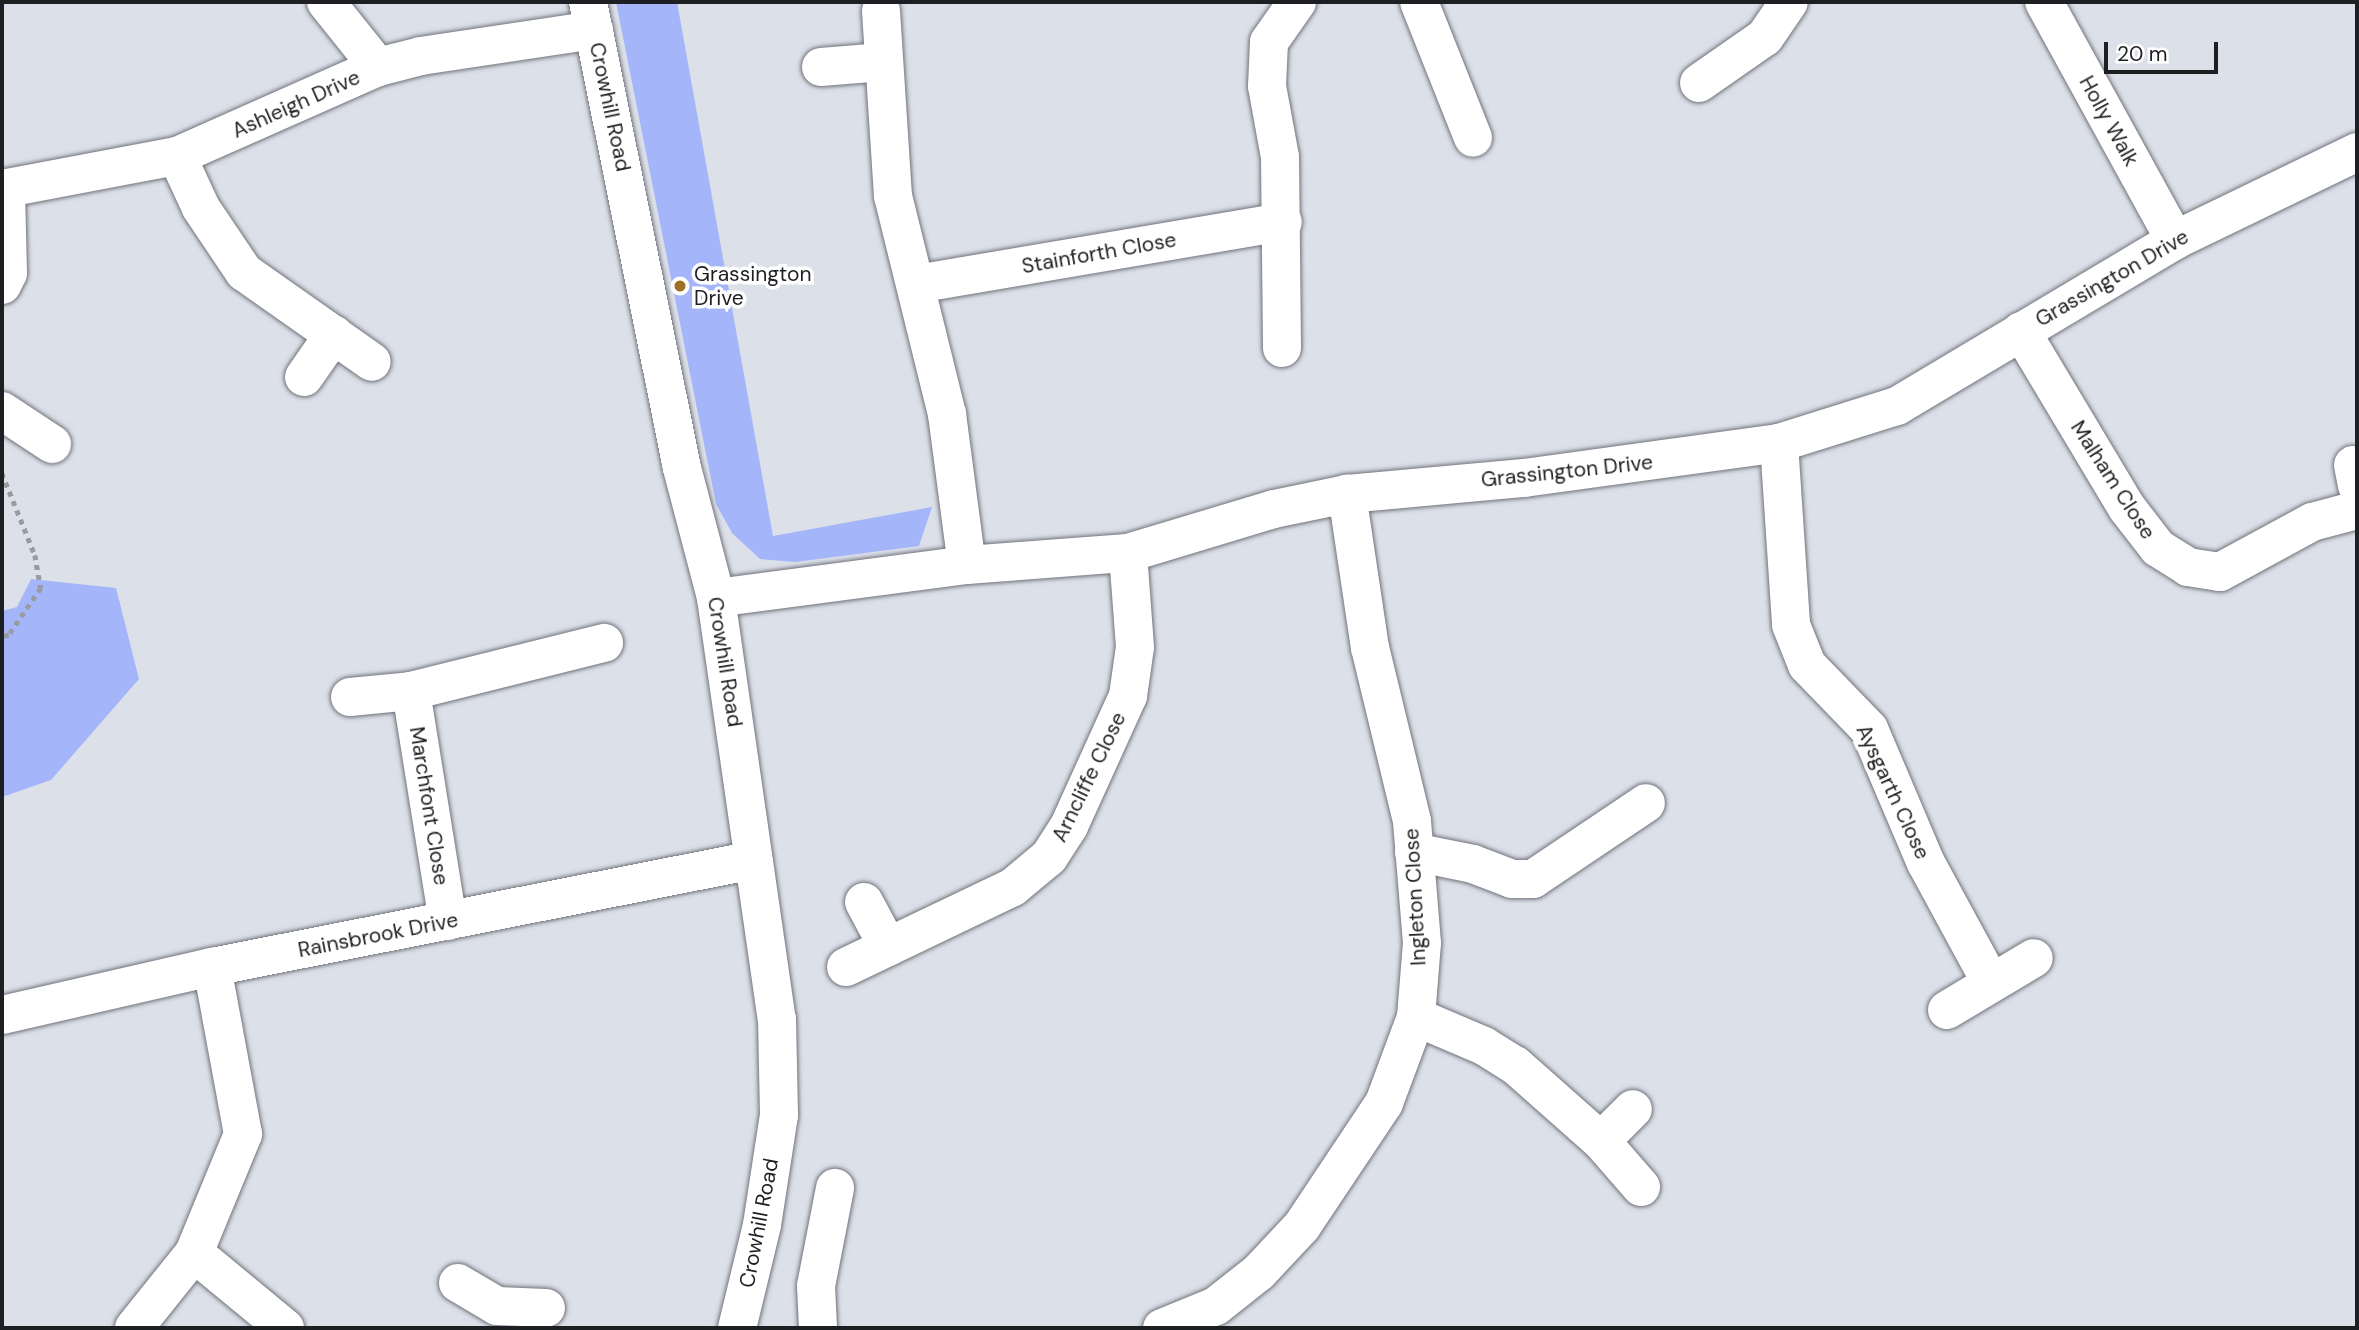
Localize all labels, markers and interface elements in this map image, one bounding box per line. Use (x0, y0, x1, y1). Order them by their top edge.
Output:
scale bar (2107, 28, 2221, 72)
street label: Crowhill Road (584, 40, 636, 174)
text: 20 m (2117, 40, 2168, 68)
street label: Ashleigh Drive (228, 65, 364, 143)
street label: Holly Walk (2074, 71, 2144, 171)
street label: Grassington Drive (2031, 224, 2193, 332)
street label: Stainforth Close (1020, 227, 1178, 279)
place label: Grassington Drive (694, 261, 811, 311)
marker: Grassington Drive (672, 278, 688, 294)
street label: Malham Close (2065, 416, 2161, 544)
street label: Grassington Drive (1480, 449, 1654, 493)
street label: Crowhill Road (702, 595, 748, 729)
street label: Arncliffe Close (1047, 708, 1131, 846)
street label: Aysgarth Close (1851, 721, 1935, 863)
street label: Marchfont Close (404, 725, 454, 887)
street label: Ingleton Close (1399, 828, 1431, 966)
street label: Rainsbrook Drive (296, 907, 460, 963)
street label: Crowhill Road (734, 1156, 784, 1290)

